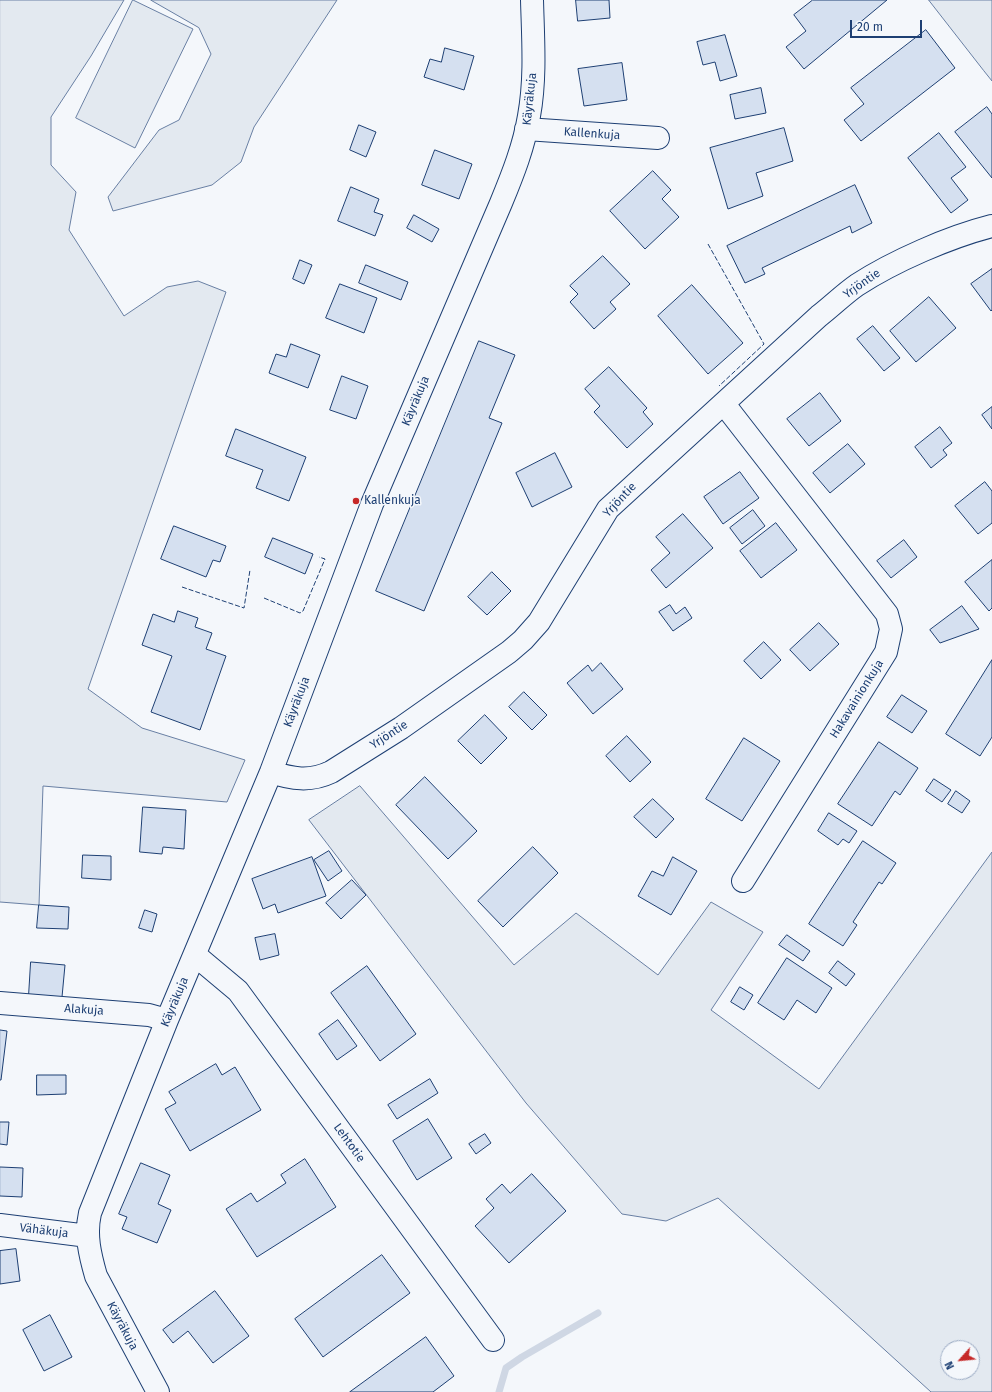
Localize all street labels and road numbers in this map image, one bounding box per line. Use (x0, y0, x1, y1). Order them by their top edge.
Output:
street label: Käyräkuja (520, 72, 540, 126)
street label: Kallenkuja (563, 125, 621, 143)
street label: Yrjöntie (841, 266, 883, 302)
street label: Käyräkuja (399, 374, 433, 428)
street label: Yrjöntie (600, 480, 640, 520)
street label: Hakavainionkuja (827, 657, 887, 741)
street label: Käyräkuja (281, 675, 313, 729)
street label: Yrjöntie (367, 717, 411, 753)
street label: Käyräkuja (158, 975, 192, 1029)
street label: Alakuja (64, 1001, 104, 1019)
street label: Lehtotie (330, 1121, 368, 1165)
street label: Vähäkuja (19, 1221, 69, 1241)
street label: Käyräkuja (103, 1299, 141, 1353)

